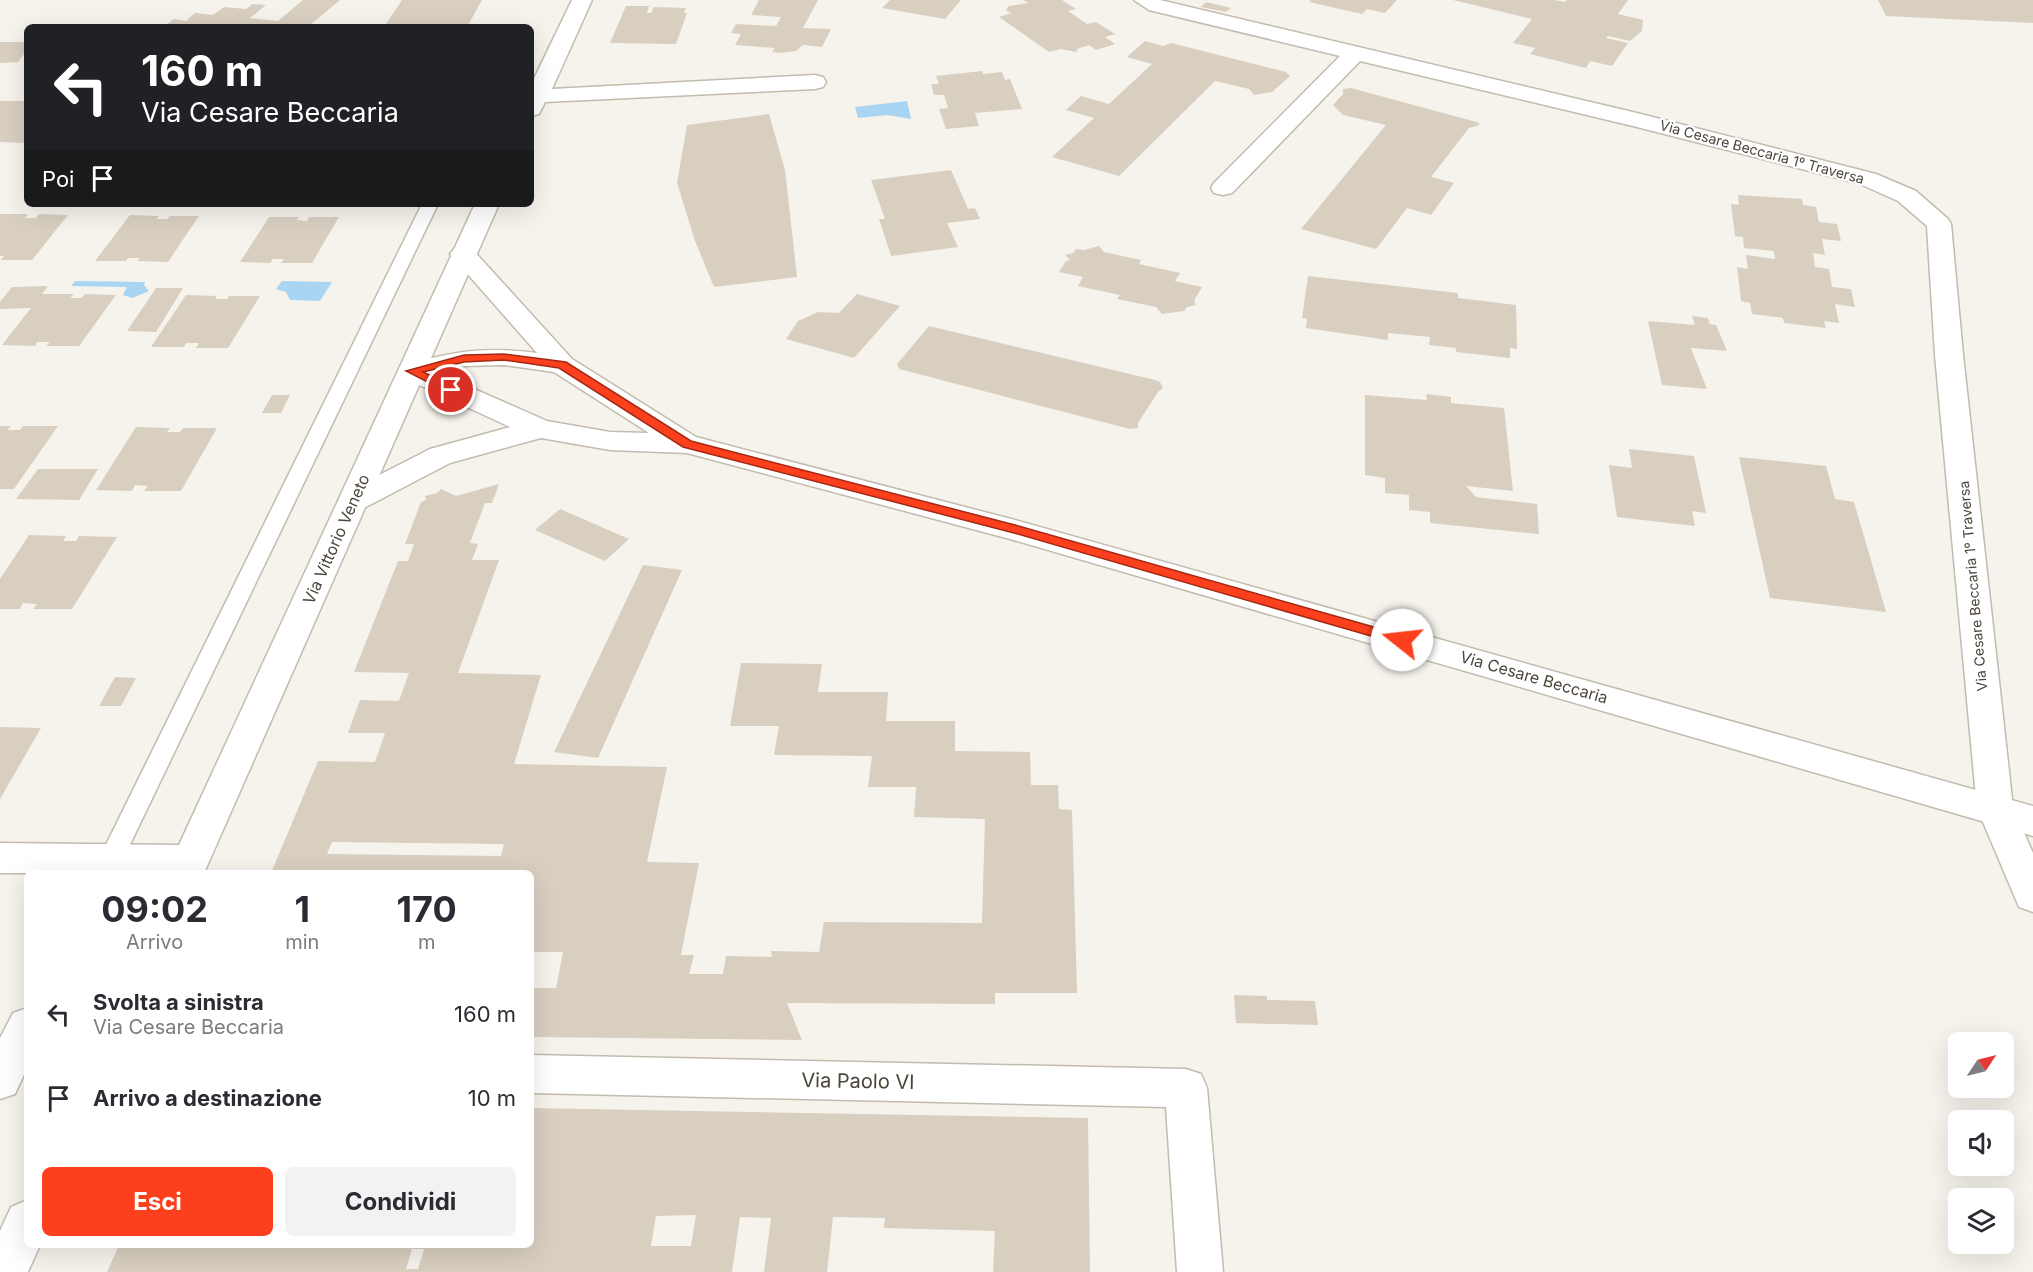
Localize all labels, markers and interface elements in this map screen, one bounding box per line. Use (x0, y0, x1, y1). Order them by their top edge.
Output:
text: 160 m (141, 45, 263, 96)
icon: left (42, 48, 120, 126)
text: Via Cesare Beccaria (141, 96, 399, 129)
street label: Via Cesare Beccaria 1º Traversa (1658, 116, 1866, 187)
icon: arrive (86, 162, 119, 195)
text: Poi (42, 166, 74, 192)
pin (425, 364, 476, 415)
icon: arrive (434, 373, 467, 406)
street label: Via Vittorio Veneto (298, 471, 374, 607)
street label: Via Cesare Beccaria 1º Traversa (1955, 480, 1990, 692)
position arrow (1370, 608, 1434, 672)
street label: Via Cesare Beccaria (1458, 646, 1610, 708)
text: 09:02 (101, 887, 208, 931)
text: 1 (294, 887, 310, 931)
text: 170 (397, 887, 457, 931)
text: Arrivo (126, 930, 183, 954)
text: min (285, 930, 319, 954)
text: m (418, 930, 435, 954)
text: Svolta a sinistra (93, 989, 264, 1015)
icon: left (42, 998, 75, 1031)
text: 160 m (454, 1001, 516, 1027)
text: Via Cesare Beccaria (93, 1015, 284, 1039)
north arrow (1948, 1032, 2014, 1098)
map controls (1948, 1032, 2014, 1254)
street label: Via Paolo VI (801, 1068, 915, 1094)
icon: arrive (42, 1082, 75, 1115)
text: Arrivo a destinazione (93, 1085, 322, 1111)
text: 10 m (468, 1085, 516, 1111)
button: sound (1948, 1110, 2014, 1176)
button: Esci (42, 1167, 273, 1236)
button: Condividi (285, 1167, 516, 1236)
button: layers (1948, 1188, 2014, 1254)

